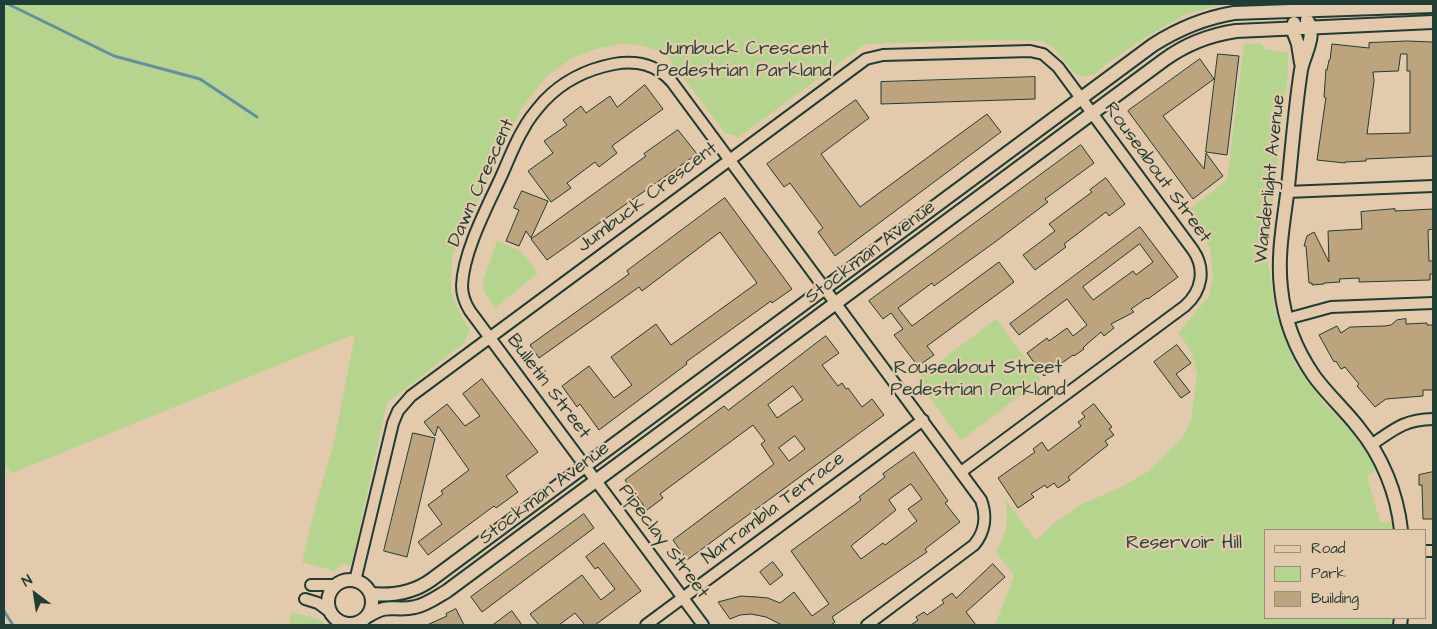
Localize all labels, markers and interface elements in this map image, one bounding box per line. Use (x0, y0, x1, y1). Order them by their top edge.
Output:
park label: Jumbuck Crescent Pedestrian Parkland (656, 39, 832, 83)
street label: Wanderlight Avenue (1251, 93, 1291, 265)
street label: Rouseabout Street (1098, 98, 1216, 248)
street label: Dawn Crescent (444, 115, 520, 251)
street label: Jumbuck Crescent (574, 138, 722, 258)
street label: Stockman Avenue (801, 196, 941, 310)
street label: Bulletin Street (501, 330, 595, 444)
park label: Rouseabout Street Pedestrian Parkland (890, 358, 1066, 402)
street label: Stockman Avenue (475, 437, 615, 551)
street label: Narrambla Terrace (698, 448, 850, 570)
street label: Pipeclay Street (613, 480, 713, 604)
legend (1264, 529, 1427, 619)
park label: Reservoir Hill (1126, 533, 1242, 555)
text: Road (1311, 538, 1345, 559)
text: Park (1311, 563, 1346, 584)
north arrow (10, 569, 60, 619)
text: N (18, 570, 36, 592)
text: Building (1311, 588, 1359, 609)

